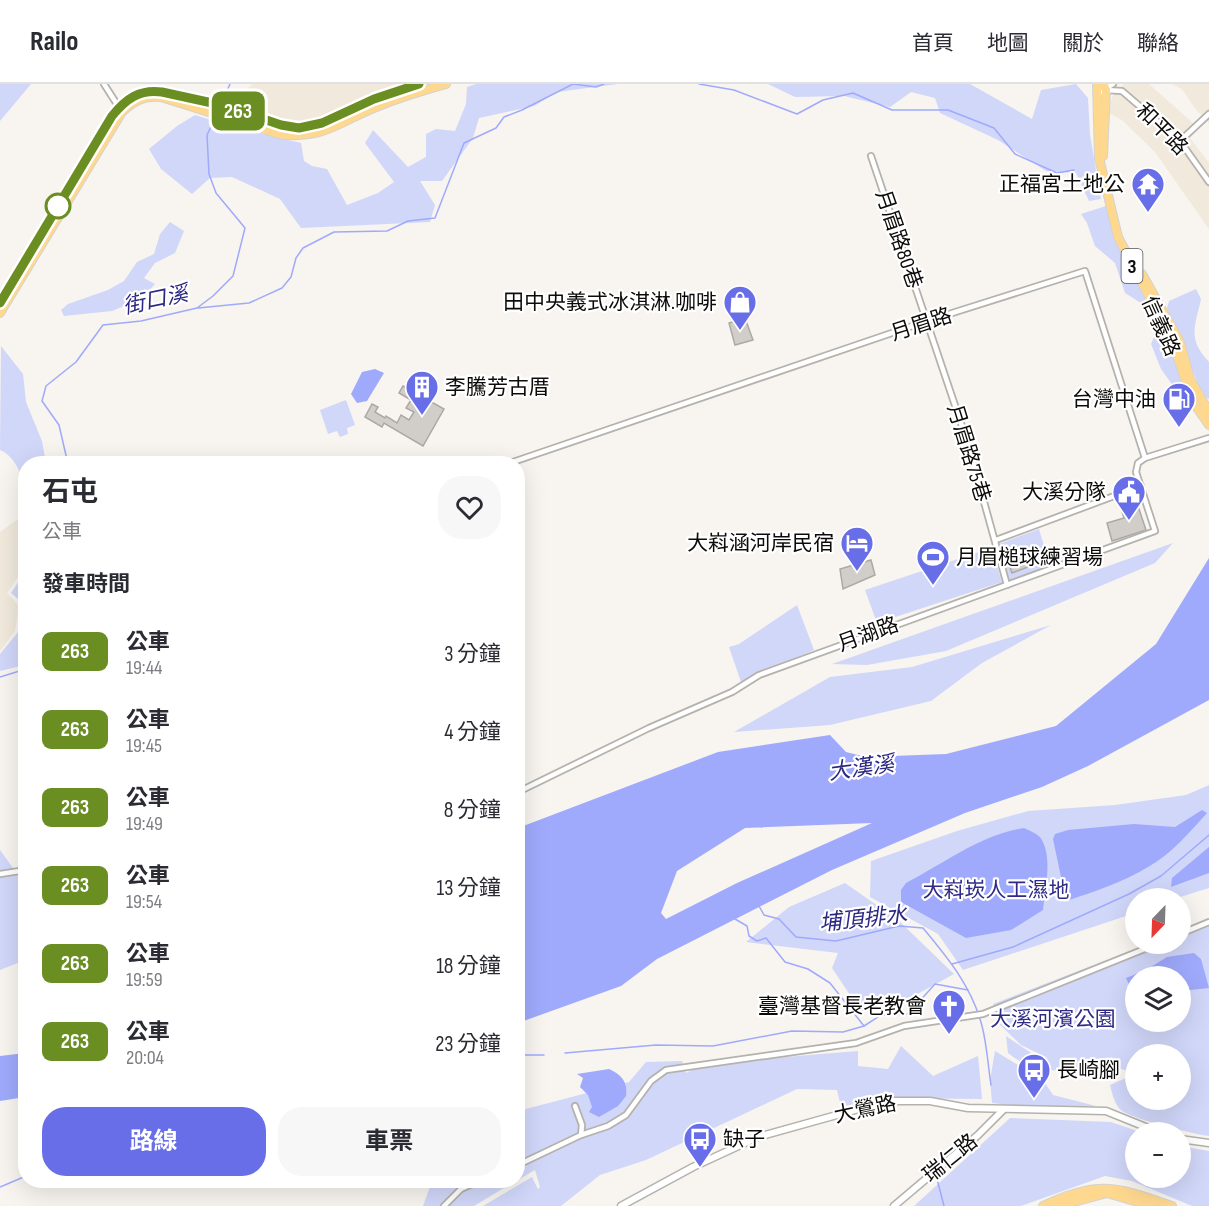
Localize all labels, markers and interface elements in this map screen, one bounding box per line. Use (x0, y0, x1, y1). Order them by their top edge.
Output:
text: Railo (30, 25, 78, 58)
text: 首頁 (912, 31, 954, 56)
text: 地圖 (987, 31, 1029, 56)
text: 關於 (1062, 31, 1104, 56)
text: 聯絡 (1137, 31, 1179, 56)
line badge: 263 (204, 92, 272, 130)
street label: 和平路 (1131, 98, 1193, 160)
text: 263 (224, 99, 252, 124)
temple icon: 正福宮土地公 (1130, 166, 1166, 213)
place label: 正福宮土地公 (999, 172, 1125, 197)
street label: 月眉路80巷 (870, 187, 927, 292)
unlabelled marker (45, 193, 71, 219)
road number: 3 (1122, 249, 1142, 283)
water label: 街口溪 (120, 280, 193, 321)
shop icon: 田中央義式冰淇淋.咖啡 (722, 284, 758, 331)
place label: 田中央義式冰淇淋.咖啡 (503, 290, 717, 315)
street label: 信義路 (1136, 292, 1185, 360)
street label: 月眉路 (887, 303, 955, 346)
building icon: 李騰芳古厝 (404, 369, 440, 416)
place label: 李騰芳古厝 (445, 375, 550, 400)
fuel station icon: 台灣中油 (1161, 381, 1197, 428)
place label: 台灣中油 (1072, 387, 1156, 412)
street label: 月眉路75巷 (942, 401, 995, 505)
public building icon: 大溪分隊 (1111, 474, 1147, 521)
text: 石屯 (42, 476, 98, 509)
button: heart (438, 476, 501, 539)
place label: 大溪分隊 (1022, 480, 1106, 505)
text: 公車 (42, 520, 82, 544)
hotel icon: 大嵙涵河岸民宿 (839, 525, 875, 572)
place label: 大嵙涵河岸民宿 (687, 531, 834, 556)
sports icon: 月眉槌球練習場 (915, 539, 951, 586)
place label: 月眉槌球練習場 (956, 545, 1103, 570)
text: 發車時間 (42, 571, 130, 598)
street label: 月湖路 (834, 612, 902, 657)
text: 公車 (126, 629, 170, 656)
text: 263 (61, 639, 89, 664)
text: 3 分鐘 (444, 641, 501, 668)
text: 19:44 (126, 656, 162, 680)
text: 公車 (126, 707, 170, 734)
text: 263 (61, 717, 89, 742)
text: 4 分鐘 (444, 719, 501, 746)
text: 19:45 (126, 734, 162, 758)
water label: 大漢溪 (827, 750, 899, 786)
text: 公車 (126, 785, 170, 812)
text: 263 (61, 795, 89, 820)
text: 8 分鐘 (444, 797, 501, 824)
text: 19:49 (126, 812, 163, 836)
text: 公車 (126, 863, 170, 890)
text: 263 (61, 873, 89, 898)
text: 13 分鐘 (437, 875, 501, 902)
park label: 大嵙崁人工濕地 (923, 878, 1070, 903)
north arrow (1125, 888, 1191, 954)
map controls (1125, 888, 1191, 1188)
text: 19:54 (126, 890, 162, 914)
water label: 埔頂排水 (818, 901, 909, 938)
text: 公車 (126, 941, 170, 968)
text: 263 (61, 951, 89, 976)
text: 18 分鐘 (436, 953, 501, 980)
button: layers (1125, 966, 1191, 1032)
text: 19:59 (126, 968, 163, 992)
church icon: 臺灣基督長老教會 (931, 988, 967, 1035)
place label: 臺灣基督長老教會 (758, 994, 926, 1019)
park label: 大溪河濱公園 (990, 1007, 1116, 1032)
text: 公車 (126, 1019, 170, 1046)
text: 263 (61, 1029, 89, 1054)
text: 23 分鐘 (435, 1031, 501, 1058)
button: + (1125, 1044, 1191, 1110)
text: 20:04 (126, 1046, 164, 1070)
bus stop icon: 長崎腳 (1016, 1052, 1052, 1099)
place label: 長崎腳 (1057, 1058, 1120, 1083)
street label: 大鶯路 (832, 1091, 899, 1128)
button: 路線 (42, 1107, 266, 1176)
button: 車票 (278, 1107, 501, 1176)
bus stop icon: 缺子 (682, 1121, 718, 1168)
button: − (1125, 1122, 1191, 1188)
place label: 缺子 (723, 1127, 765, 1152)
street label: 瑞仁路 (918, 1129, 983, 1188)

